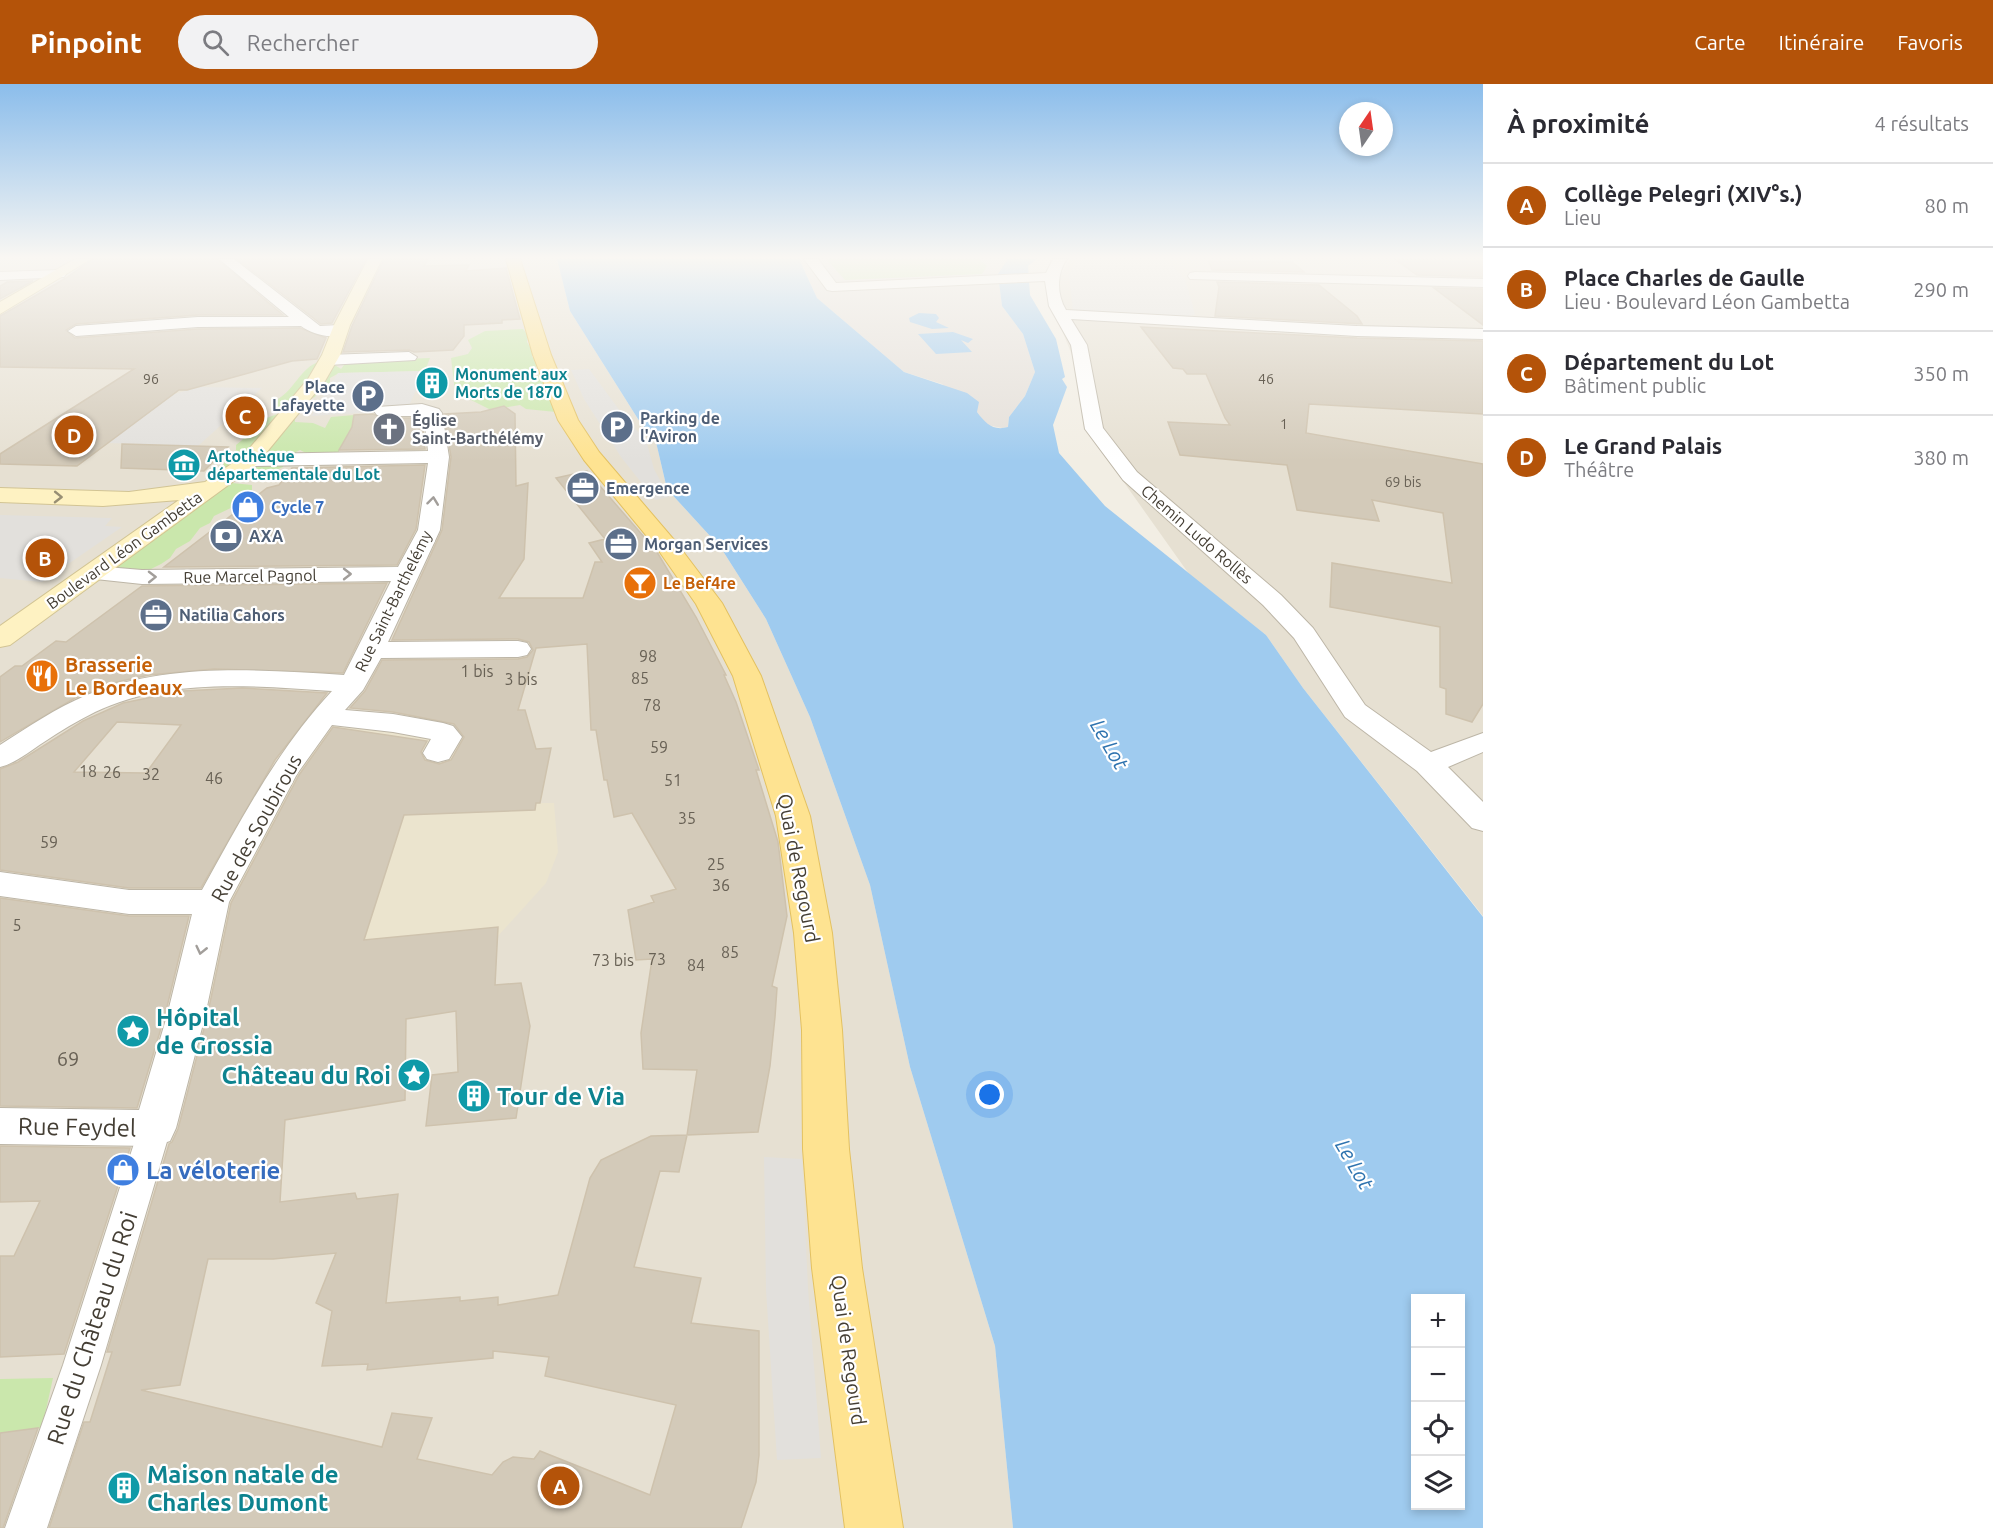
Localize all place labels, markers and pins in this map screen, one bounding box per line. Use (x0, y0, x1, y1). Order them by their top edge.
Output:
building icon: Monument aux Morts de 1870 (414, 365, 450, 401)
place label: Monument aux Morts de 1870 (455, 365, 568, 401)
place label: Place Lafayette (272, 378, 345, 414)
parking icon: Place Lafayette (350, 378, 386, 414)
pin: C (226, 394, 264, 438)
place label: Église Saint-Barthélémy (412, 409, 544, 447)
parking icon: Parking de l'Aviron (599, 409, 635, 445)
place label: Parking de l'Aviron (640, 409, 720, 445)
church icon: Église Saint-Barthélémy (371, 411, 407, 447)
pin: D (54, 412, 94, 458)
museum icon: Artothèque départementale du Lot (166, 447, 202, 483)
place label: Artothèque départementale du Lot (207, 447, 380, 483)
office icon: Emergence (565, 470, 601, 506)
place label: Emergence (606, 479, 690, 497)
shop icon: Cycle 7 (230, 489, 266, 525)
place label: Cycle 7 (271, 498, 324, 516)
bank icon: AXA (208, 518, 244, 554)
office icon: Morgan Services (603, 526, 639, 562)
place label: AXA (249, 527, 284, 545)
place label: Morgan Services (644, 535, 768, 553)
pin: B (26, 536, 64, 580)
bar icon: Le Bef4re (622, 565, 658, 601)
place label: Le Bef4re (663, 574, 736, 592)
office icon: Natilia Cahors (138, 597, 174, 633)
place label: Natilia Cahors (179, 606, 285, 624)
place label: Brasserie Le Bordeaux (65, 653, 183, 699)
restaurant icon: Brasserie Le Bordeaux (24, 658, 60, 694)
place label: Hôpital de Grossia (156, 1004, 273, 1059)
place icon: Hôpital de Grossia (115, 1013, 151, 1049)
place icon: Château du Roi (396, 1057, 432, 1093)
place label: Château du Roi (222, 1062, 391, 1089)
building icon: Tour de Via (456, 1078, 492, 1114)
place label: Tour de Via (497, 1083, 625, 1110)
shop icon: La véloterie (105, 1152, 141, 1188)
place label: La véloterie (146, 1157, 280, 1184)
place label: Maison natale de Charles Dumont (147, 1461, 339, 1516)
pin: A (540, 1464, 580, 1508)
building icon: Maison natale de Charles Dumont (106, 1470, 142, 1506)

